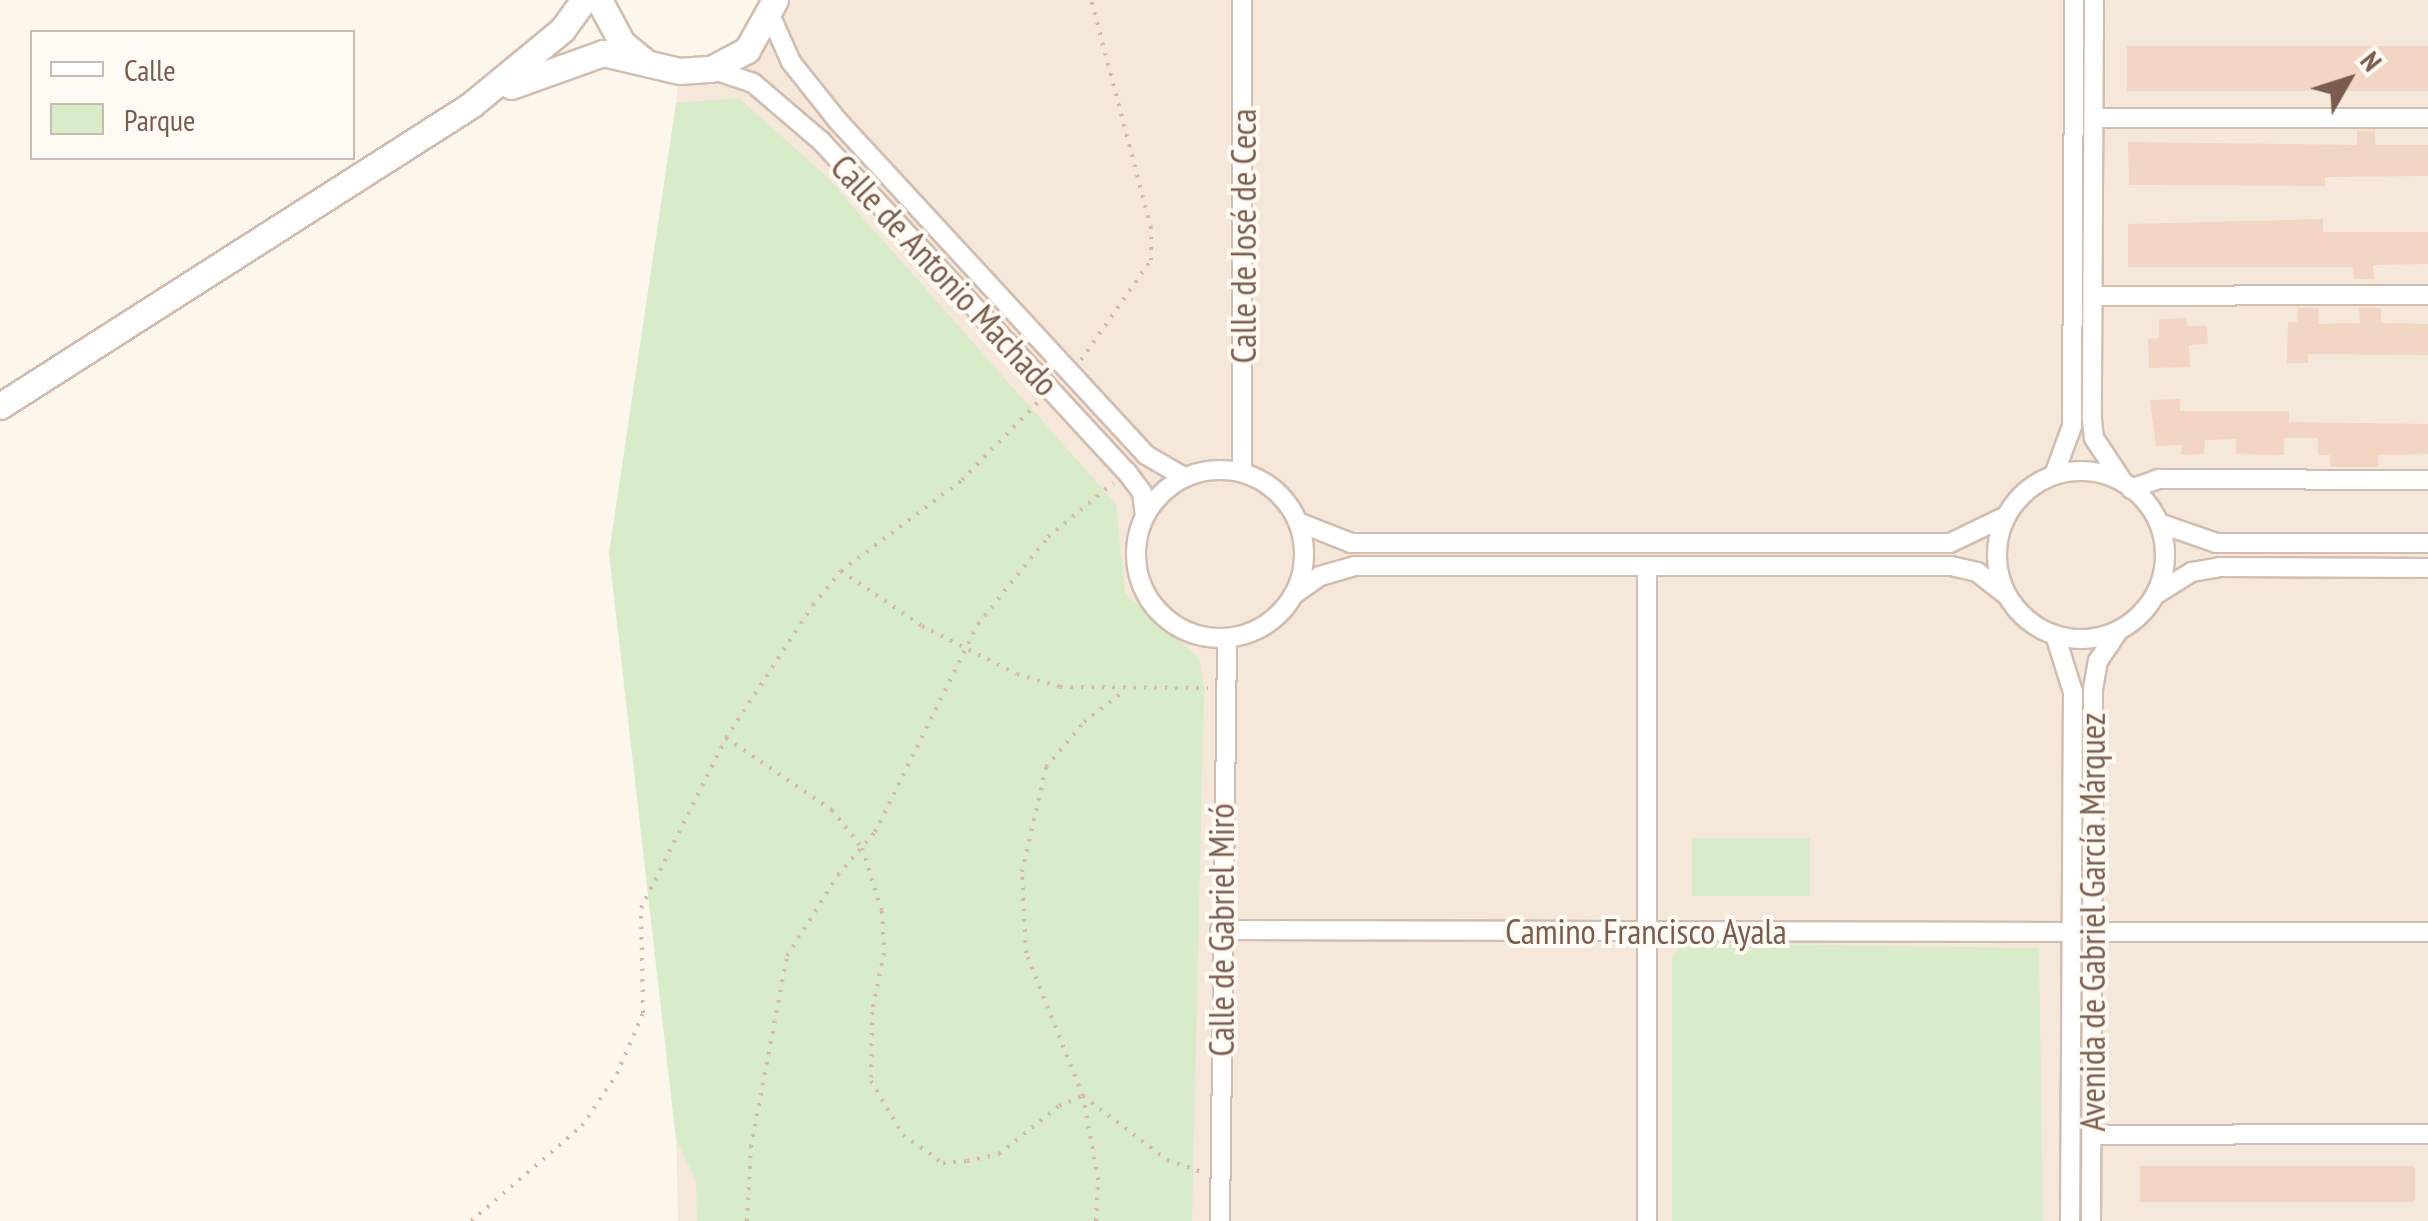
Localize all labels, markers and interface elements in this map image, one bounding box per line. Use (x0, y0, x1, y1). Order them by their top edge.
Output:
legend (30, 30, 355, 160)
north arrow (2298, 30, 2398, 130)
text: N (2353, 43, 2391, 78)
text: Calle (124, 50, 176, 89)
text: Parque (124, 100, 195, 139)
street label: Calle de José de Ceca (1222, 109, 1264, 363)
street label: Calle de Antonio Machado (822, 145, 1068, 405)
street label: Avenida de Gabriel García Márquez (2071, 713, 2113, 1131)
street label: Calle de Gabriel Miró (1200, 803, 1242, 1057)
street label: Camino Francisco Ayala (1505, 910, 1787, 952)

